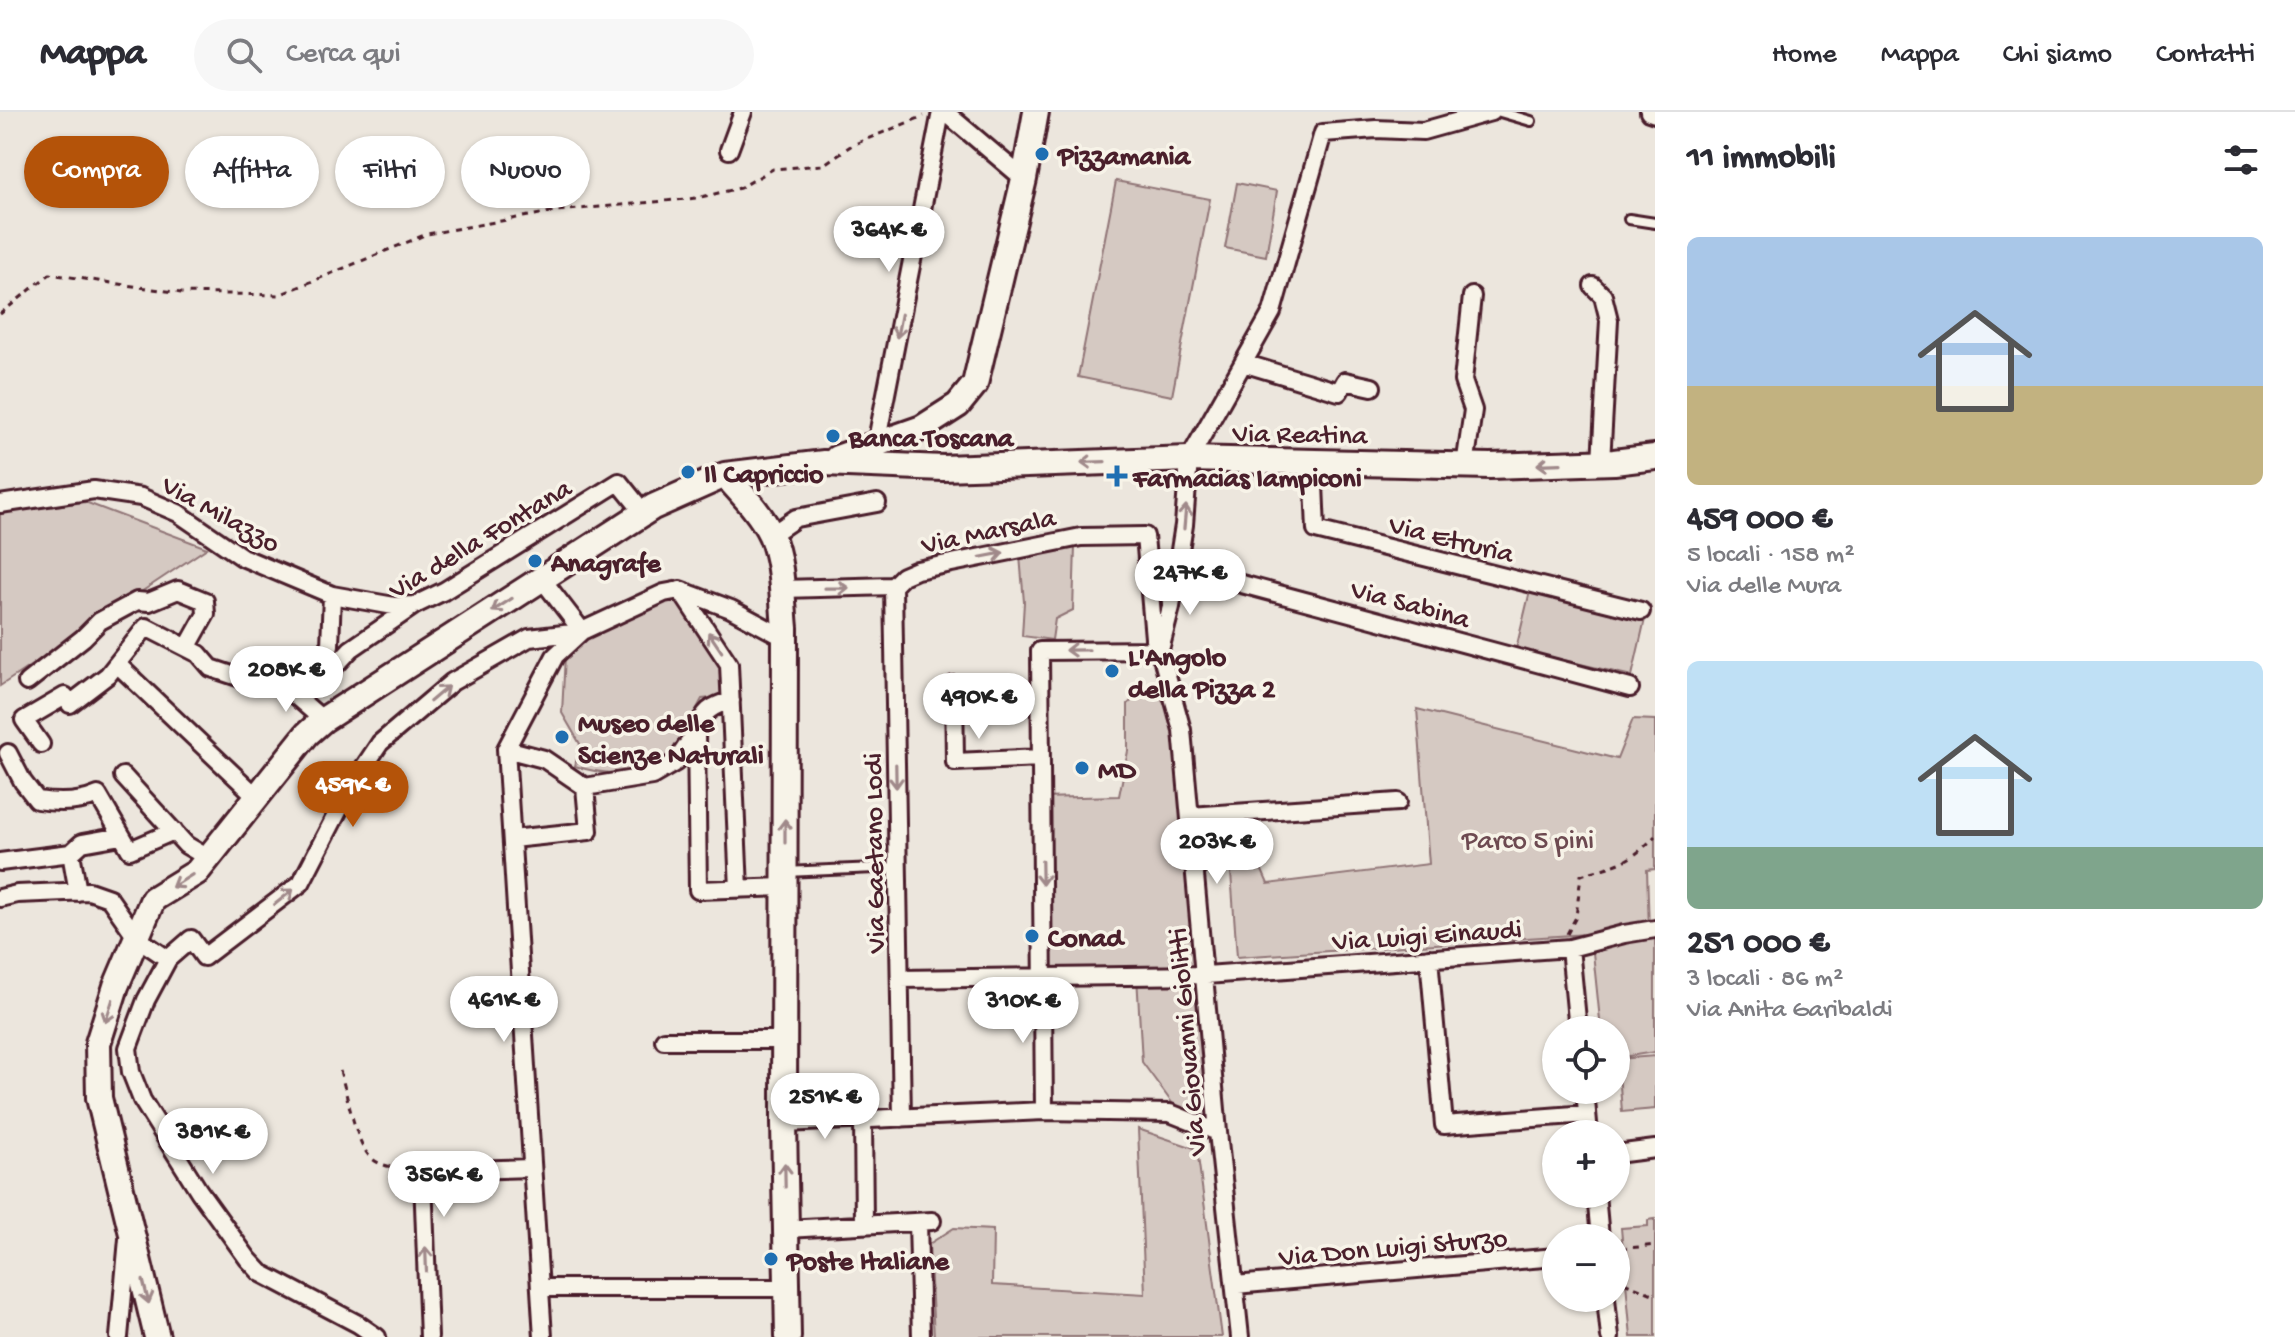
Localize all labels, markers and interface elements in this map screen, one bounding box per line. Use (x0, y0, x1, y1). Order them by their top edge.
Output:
search box (194, 19, 754, 91)
text: Mappa (40, 33, 146, 77)
icon: search (222, 33, 266, 77)
text: Cerca qui (286, 38, 401, 73)
text: Home (1772, 39, 1837, 72)
text: Mappa (1881, 39, 1959, 72)
text: Chi siamo (2003, 39, 2112, 72)
text: Contatti (2156, 39, 2255, 72)
chip: Compra (24, 136, 169, 208)
chip: Affitta (185, 136, 319, 208)
chip: Filtri (335, 136, 445, 208)
chip: Nuovo (461, 136, 590, 208)
icon: filters (2219, 138, 2263, 182)
text: 11 immobili (1687, 140, 1836, 180)
place label: Pizzamania (1056, 142, 1192, 175)
marker: Pizzamania (1033, 145, 1051, 163)
pin: 364K € (824, 206, 954, 274)
text: 364K € (852, 216, 926, 247)
icon: home (1903, 289, 2047, 433)
one-way arrow (891, 313, 906, 338)
street label: Via Reatina (1231, 419, 1369, 454)
place label: Banca Toscana (848, 424, 1015, 457)
marker: Banca Toscana (824, 427, 842, 445)
one-way arrow (1080, 455, 1107, 470)
one-way arrow (1536, 457, 1563, 472)
place label: Il Capriccio (704, 460, 824, 493)
marker: Il Capriccio (679, 463, 697, 481)
place label: Farmacias Iampiconi (1132, 464, 1362, 497)
marker: Farmacias Iampiconi (1108, 467, 1126, 485)
street label: Via Milazzo (154, 469, 285, 562)
street label: Via della Fontana (383, 473, 580, 609)
text: 459 000 € (1687, 501, 1832, 541)
street label: Via Marsala (918, 503, 1060, 564)
one-way arrow (1177, 504, 1192, 531)
street label: Via Etruria (1384, 510, 1518, 573)
text: 5 locali · 158 m² (1687, 541, 1855, 572)
one-way arrow (978, 546, 1004, 561)
place label: Anagrafe (550, 549, 662, 582)
pin: 247K € (1125, 549, 1255, 617)
marker: Anagrafe (526, 552, 544, 570)
text: 247K € (1153, 559, 1227, 590)
text: Via delle Mura (1687, 572, 1841, 603)
street label: Via Sabina (1346, 574, 1474, 638)
one-way arrow (823, 580, 850, 595)
one-way arrow (491, 597, 514, 613)
one-way arrow (706, 632, 723, 654)
one-way arrow (1064, 642, 1091, 658)
place label: L'Angolo della Pizza 2 (1128, 643, 1276, 708)
pin: 208K € (221, 646, 351, 714)
text: 208K € (247, 656, 325, 687)
marker: L'Angolo della Pizza 2 (1103, 662, 1121, 680)
pin: 490K € (914, 673, 1044, 741)
text: 490K € (941, 683, 1017, 714)
one-way arrow (428, 685, 449, 703)
place label: Museo delle Scienze Naturali (578, 709, 764, 774)
icon: home (1903, 713, 2047, 857)
marker: Museo delle Scienze Naturali (553, 728, 571, 746)
street label: Via Gaetano Lodi (858, 753, 895, 954)
place label: MD (1098, 756, 1136, 789)
marker: MD (1073, 759, 1091, 777)
pin: 459K € (288, 761, 418, 829)
one-way arrow (889, 762, 904, 789)
text: 459K € (316, 771, 390, 802)
one-way arrow (777, 818, 793, 845)
pin: 203K € (1152, 818, 1282, 886)
park label: Parco 5 pini (1461, 826, 1594, 859)
text: 203K € (1179, 828, 1255, 859)
one-way arrow (1034, 859, 1050, 886)
one-way arrow (171, 874, 194, 890)
one-way arrow (273, 888, 294, 906)
street label: Via Luigi Einaudi (1330, 914, 1523, 961)
place label: Conad (1048, 924, 1126, 957)
text: 251 000 € (1687, 925, 1830, 965)
street label: Via Giovanni Giolitti (1163, 926, 1216, 1158)
marker: Conad (1023, 927, 1041, 945)
text: 3 locali · 86 m² (1687, 965, 1843, 996)
pin: 461K € (439, 976, 569, 1044)
pin: 310K € (958, 977, 1088, 1045)
text: 461K € (468, 986, 540, 1017)
text: 310K € (986, 987, 1060, 1018)
text: Via Anita Garibaldi (1687, 996, 1893, 1027)
one-way arrow (100, 998, 115, 1023)
map controls (1542, 1016, 1630, 1312)
button: locate (1542, 1016, 1630, 1104)
pin: 251K € (760, 1073, 890, 1141)
text: 251K € (789, 1083, 861, 1114)
pin: 381K € (148, 1108, 278, 1176)
text: 381K € (176, 1118, 250, 1149)
button: + (1542, 1120, 1630, 1208)
pin: 356K € (379, 1151, 509, 1219)
text: 356K € (406, 1161, 482, 1192)
one-way arrow (778, 1162, 793, 1189)
street label: Via Don Luigi Sturzo (1277, 1223, 1509, 1276)
button: − (1542, 1224, 1630, 1312)
one-way arrow (418, 1246, 433, 1273)
place label: Poste Italiane (785, 1247, 951, 1280)
marker: Poste Italiane (762, 1250, 780, 1268)
one-way arrow (140, 1278, 155, 1304)

